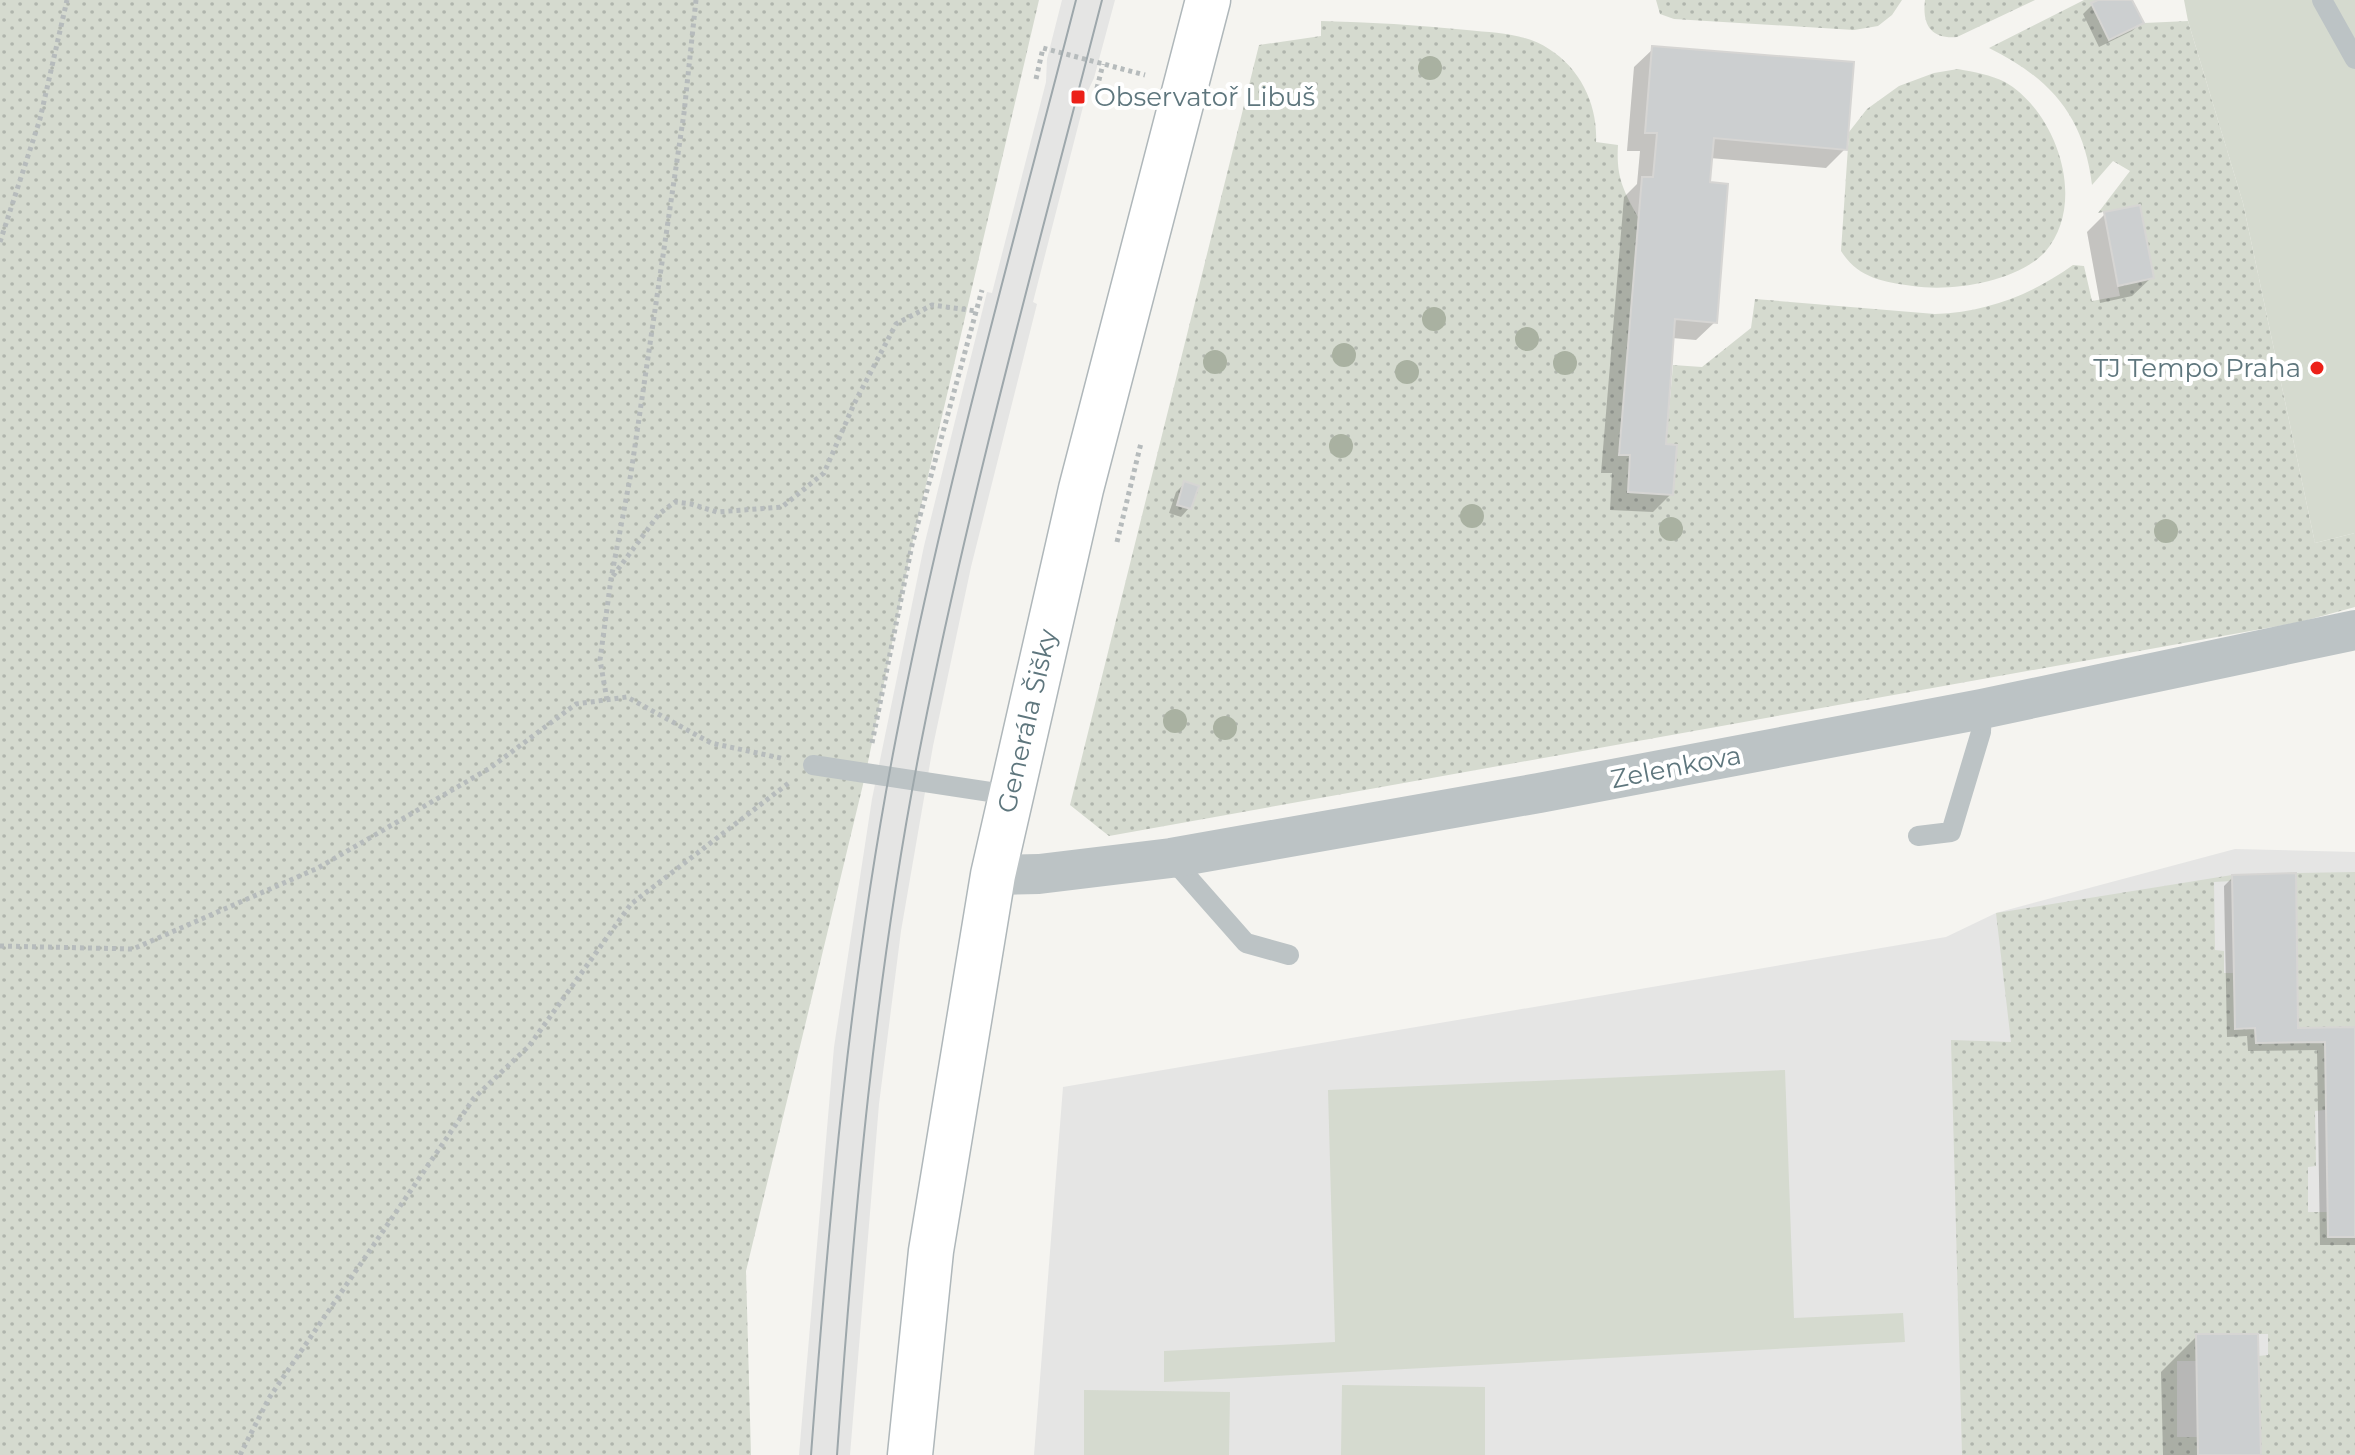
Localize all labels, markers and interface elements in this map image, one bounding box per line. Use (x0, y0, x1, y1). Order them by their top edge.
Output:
place label: Observatoř Libuš (1094, 81, 1315, 113)
marker: Observatoř Libuš (1069, 88, 1087, 106)
place label: TJ Tempo Praha (2093, 352, 2301, 384)
marker: TJ Tempo Praha (2308, 359, 2326, 377)
street label: Generála Šišky (990, 625, 1064, 816)
street label: Zelenkova (1608, 739, 1744, 795)

